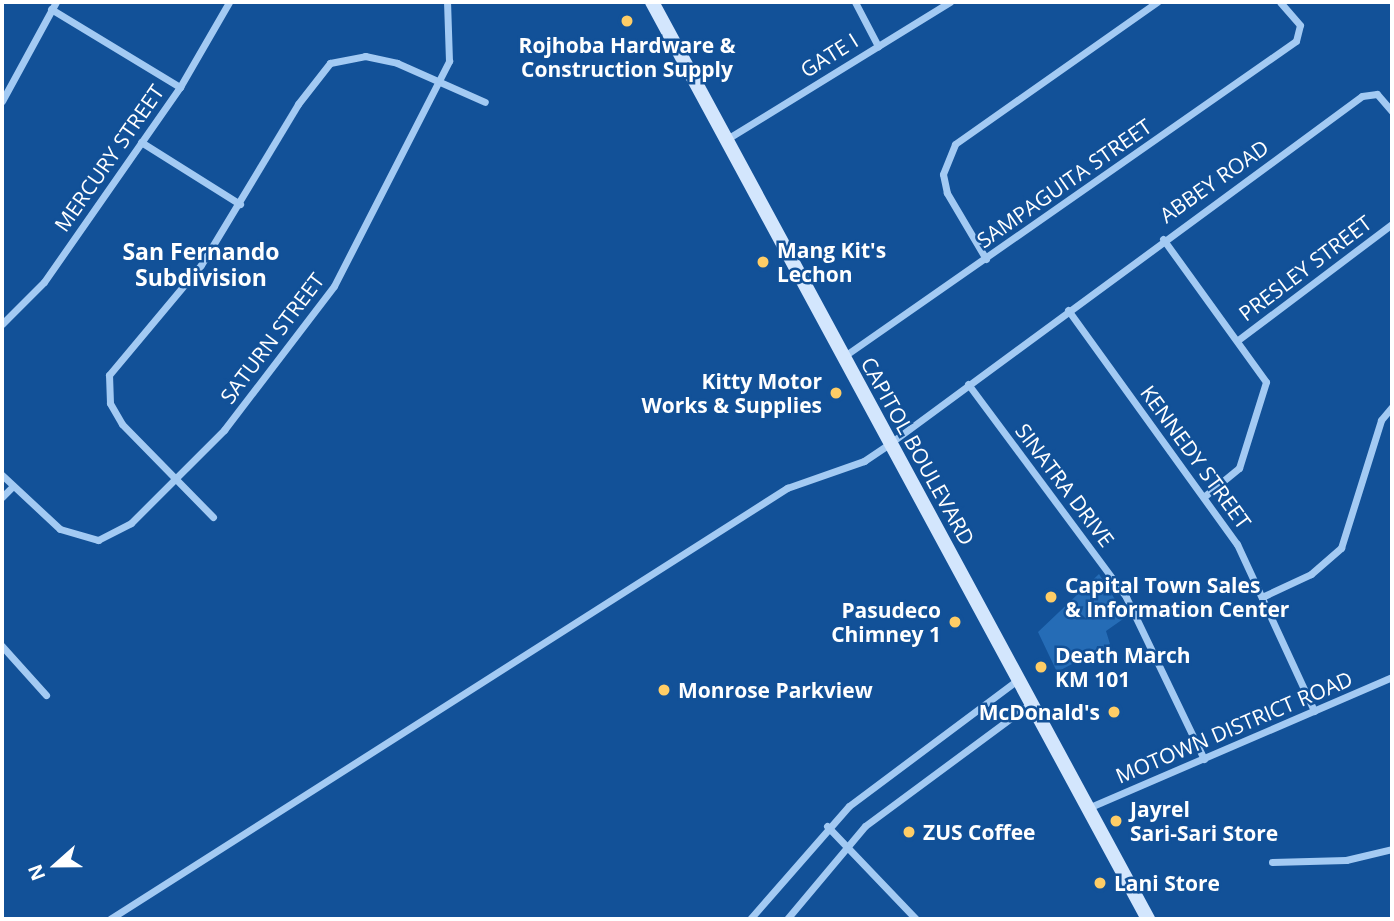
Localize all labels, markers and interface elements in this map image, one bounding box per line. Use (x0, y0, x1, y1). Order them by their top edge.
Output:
marker: Rojhoba Hardware & Construction Supply (619, 13, 635, 29)
street label: GATE I (796, 28, 862, 82)
place label: Rojhoba Hardware & Construction Supply (519, 32, 735, 82)
street label: MERCURY STREET (49, 80, 169, 236)
street label: SAMPAGUITA STREET (972, 113, 1156, 253)
street label: ABBEY ROAD (1155, 134, 1273, 228)
street label: PRESLEY STREET (1234, 210, 1376, 326)
district label: San Fernando Subdivision (122, 237, 280, 291)
place label: Mang Kit's Lechon (777, 237, 886, 287)
marker: Mang Kit's Lechon (755, 254, 771, 270)
street label: SATURN STREET (215, 268, 329, 408)
street label: CAPITOL BOULEVARD (856, 353, 980, 549)
place label: Kitty Motor Works & Supplies (641, 368, 822, 418)
street label: KENNEDY STREET (1135, 380, 1257, 534)
marker: Kitty Motor Works & Supplies (828, 385, 844, 401)
street label: SINATRA DRIVE (1010, 418, 1120, 552)
place label: Capital Town Sales & Information Center (1065, 572, 1289, 622)
marker: Capital Town Sales & Information Center (1043, 589, 1059, 605)
place label: Pasudeco Chimney 1 (831, 597, 941, 647)
marker: Pasudeco Chimney 1 (947, 614, 963, 630)
place label: Death March KM 101 (1055, 642, 1191, 692)
marker: Death March KM 101 (1033, 659, 1049, 675)
street label: MOTOWN DISTRICT ROAD (1112, 666, 1356, 788)
place label: Monrose Parkview (678, 677, 873, 703)
marker: Monrose Parkview (656, 682, 672, 698)
place label: McDonald's (979, 699, 1100, 725)
marker: McDonald's (1106, 704, 1122, 720)
place label: Jayrel Sari-Sari Store (1130, 796, 1278, 846)
marker: Jayrel Sari-Sari Store (1108, 813, 1124, 829)
place label: ZUS Coffee (923, 819, 1036, 845)
marker: ZUS Coffee (901, 824, 917, 840)
north arrow (21, 830, 91, 900)
text: N (21, 861, 51, 884)
place label: Lani Store (1114, 870, 1220, 896)
marker: Lani Store (1092, 875, 1108, 891)

